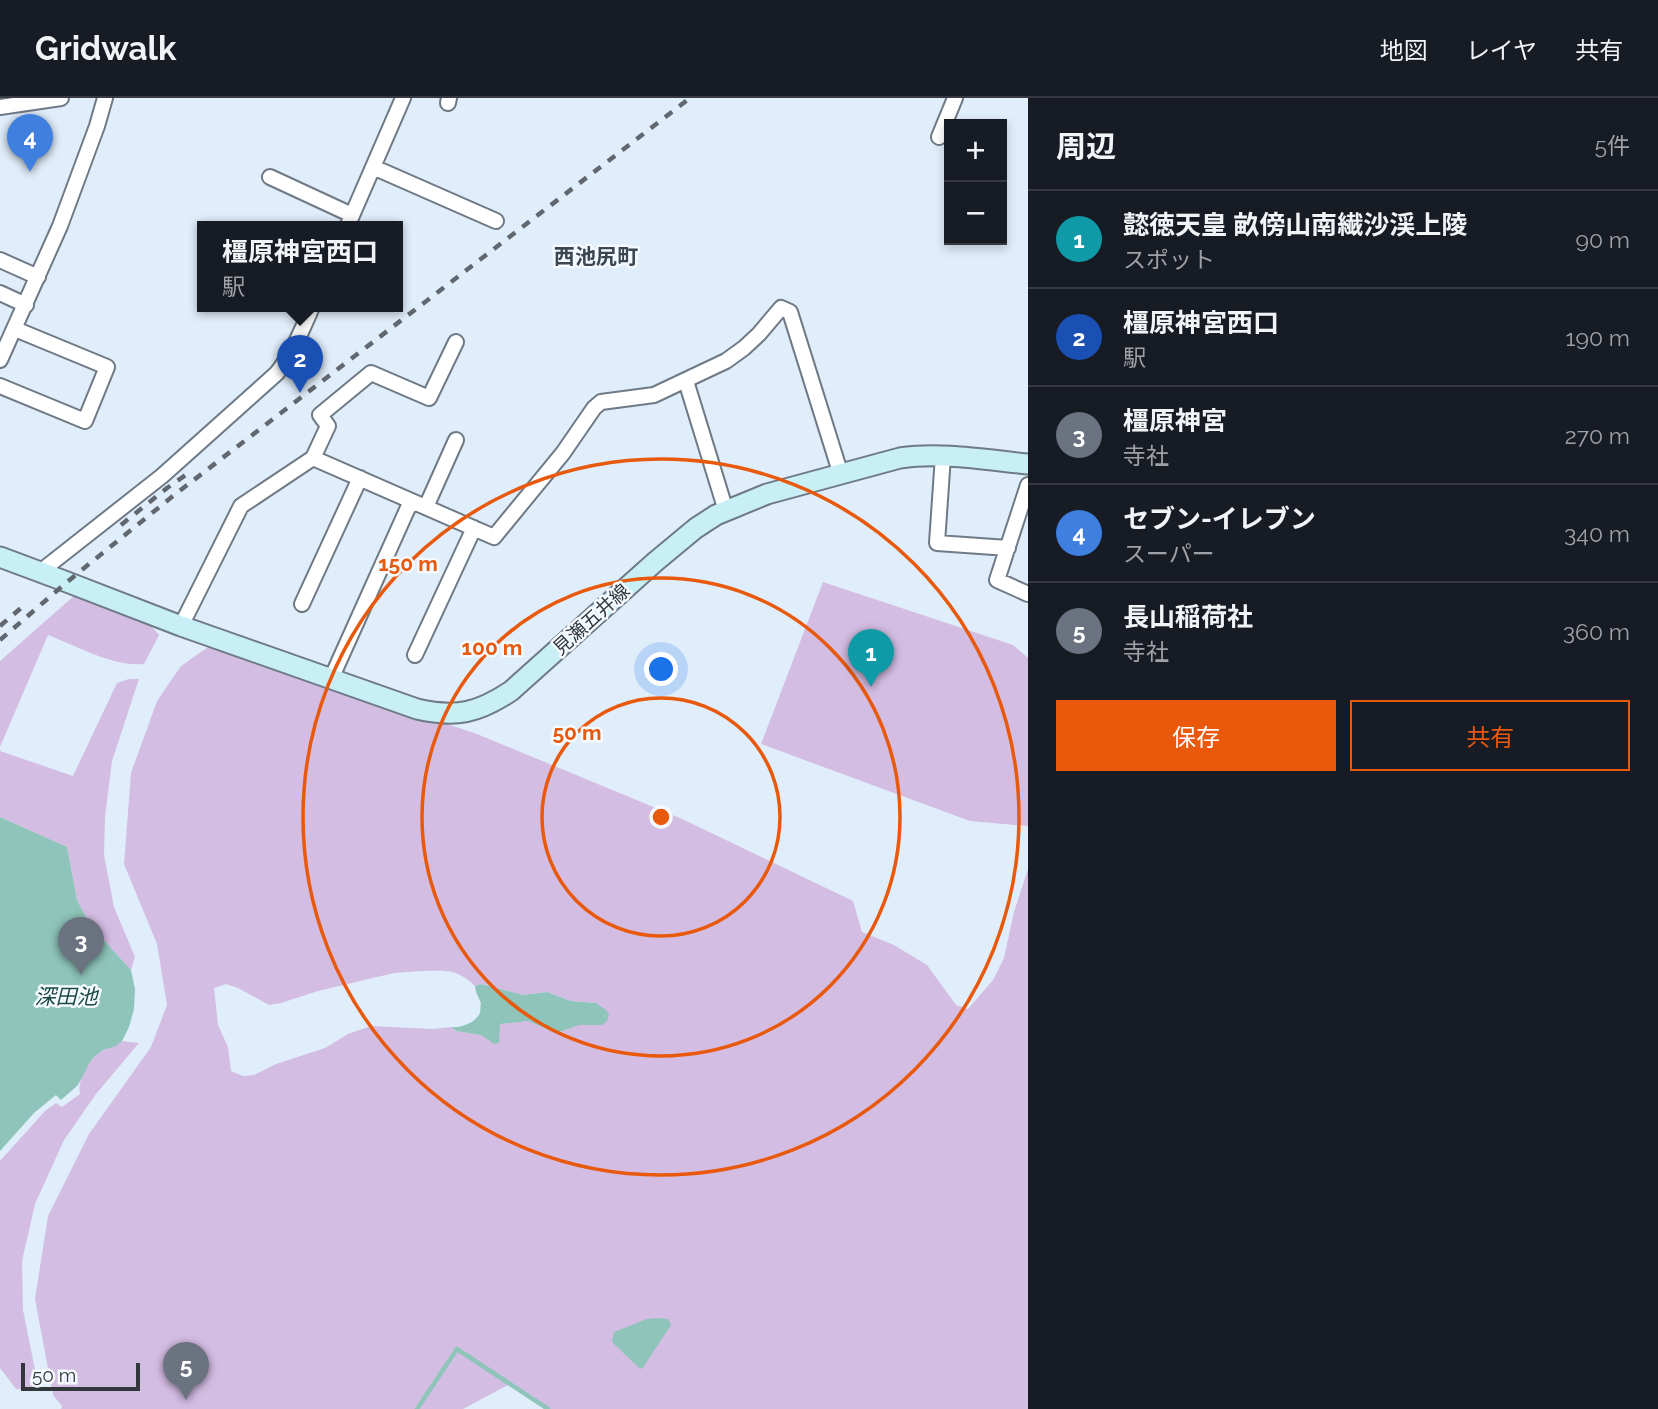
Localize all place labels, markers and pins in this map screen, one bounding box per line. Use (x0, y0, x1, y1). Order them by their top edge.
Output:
pin: 4 (7, 114, 53, 172)
pin: 2 (277, 335, 323, 393)
pin: 1 (848, 629, 894, 687)
centre of rings (649, 805, 673, 829)
pin: 3 (58, 917, 104, 975)
pin: 5 (163, 1342, 209, 1400)

